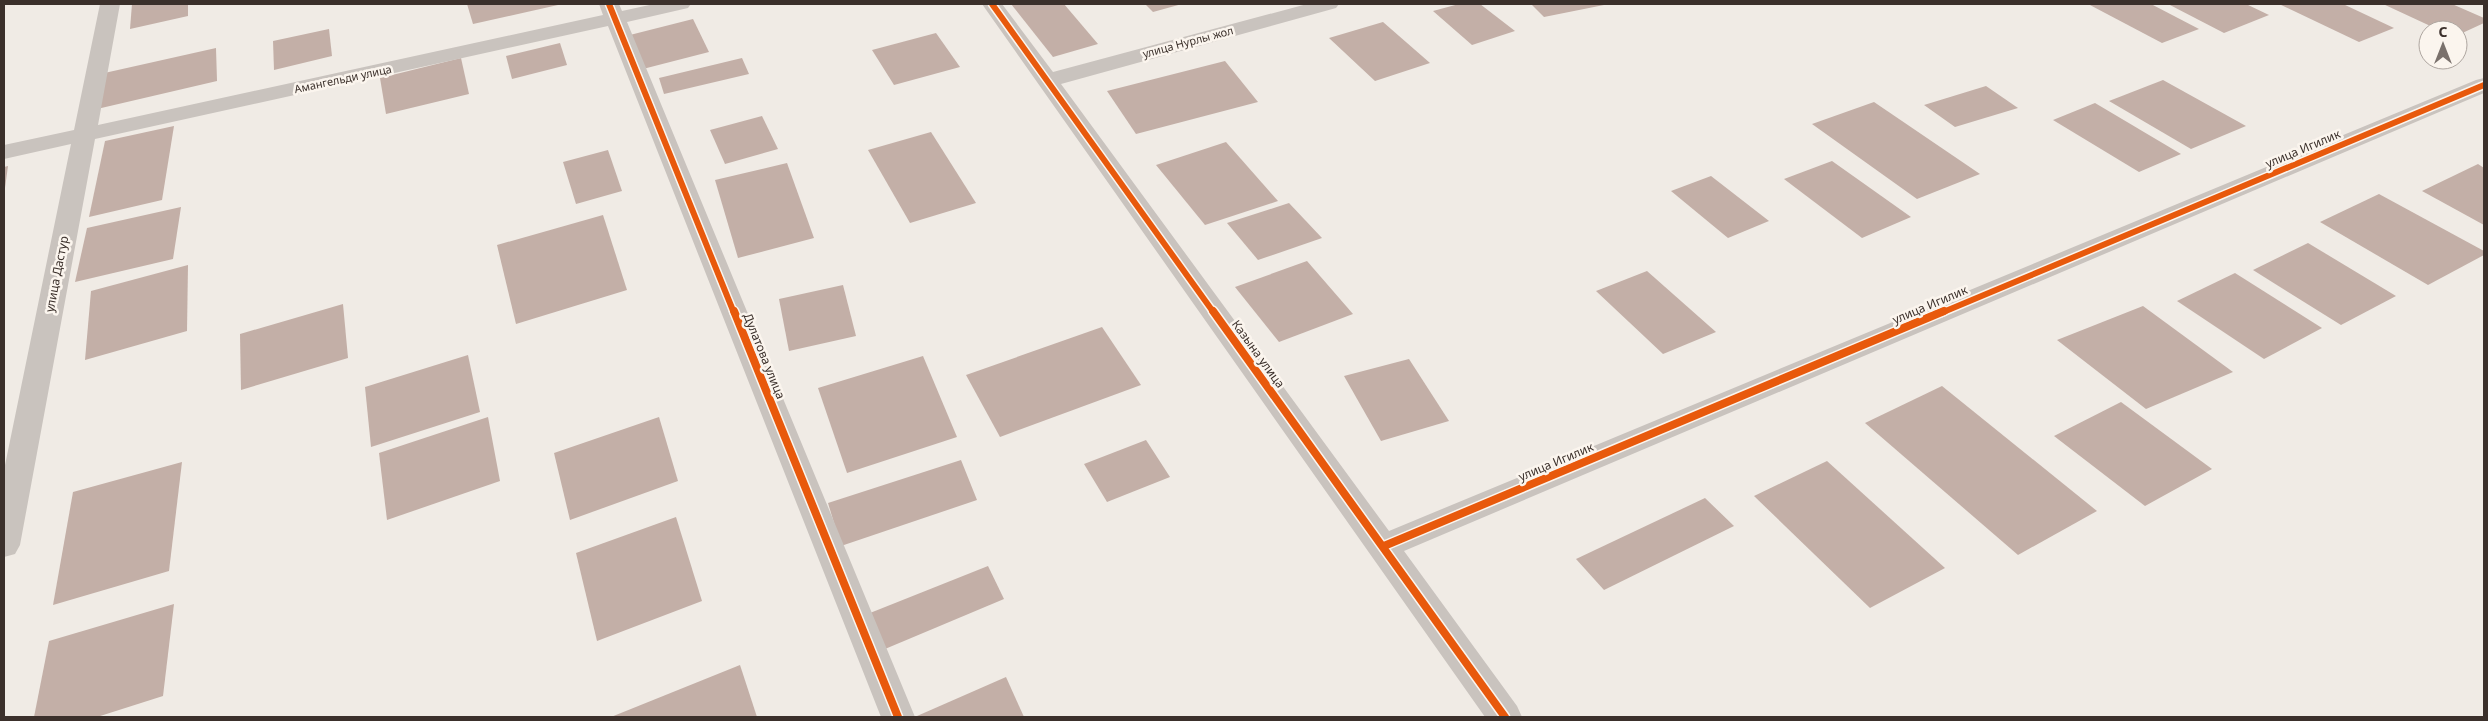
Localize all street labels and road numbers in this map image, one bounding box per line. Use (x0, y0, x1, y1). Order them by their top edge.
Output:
street label: улица Нурлы жол (1141, 22, 1235, 61)
street label: Амангельди улица (293, 61, 393, 96)
street label: улица Игилик (2263, 125, 2343, 172)
street label: улица Дастур (41, 234, 72, 314)
street label: улица Игилик (1890, 281, 1970, 328)
street label: Дулатова улица (739, 310, 789, 401)
street label: Казына улица (1228, 316, 1289, 391)
street label: улица Игилик (1516, 438, 1596, 485)

